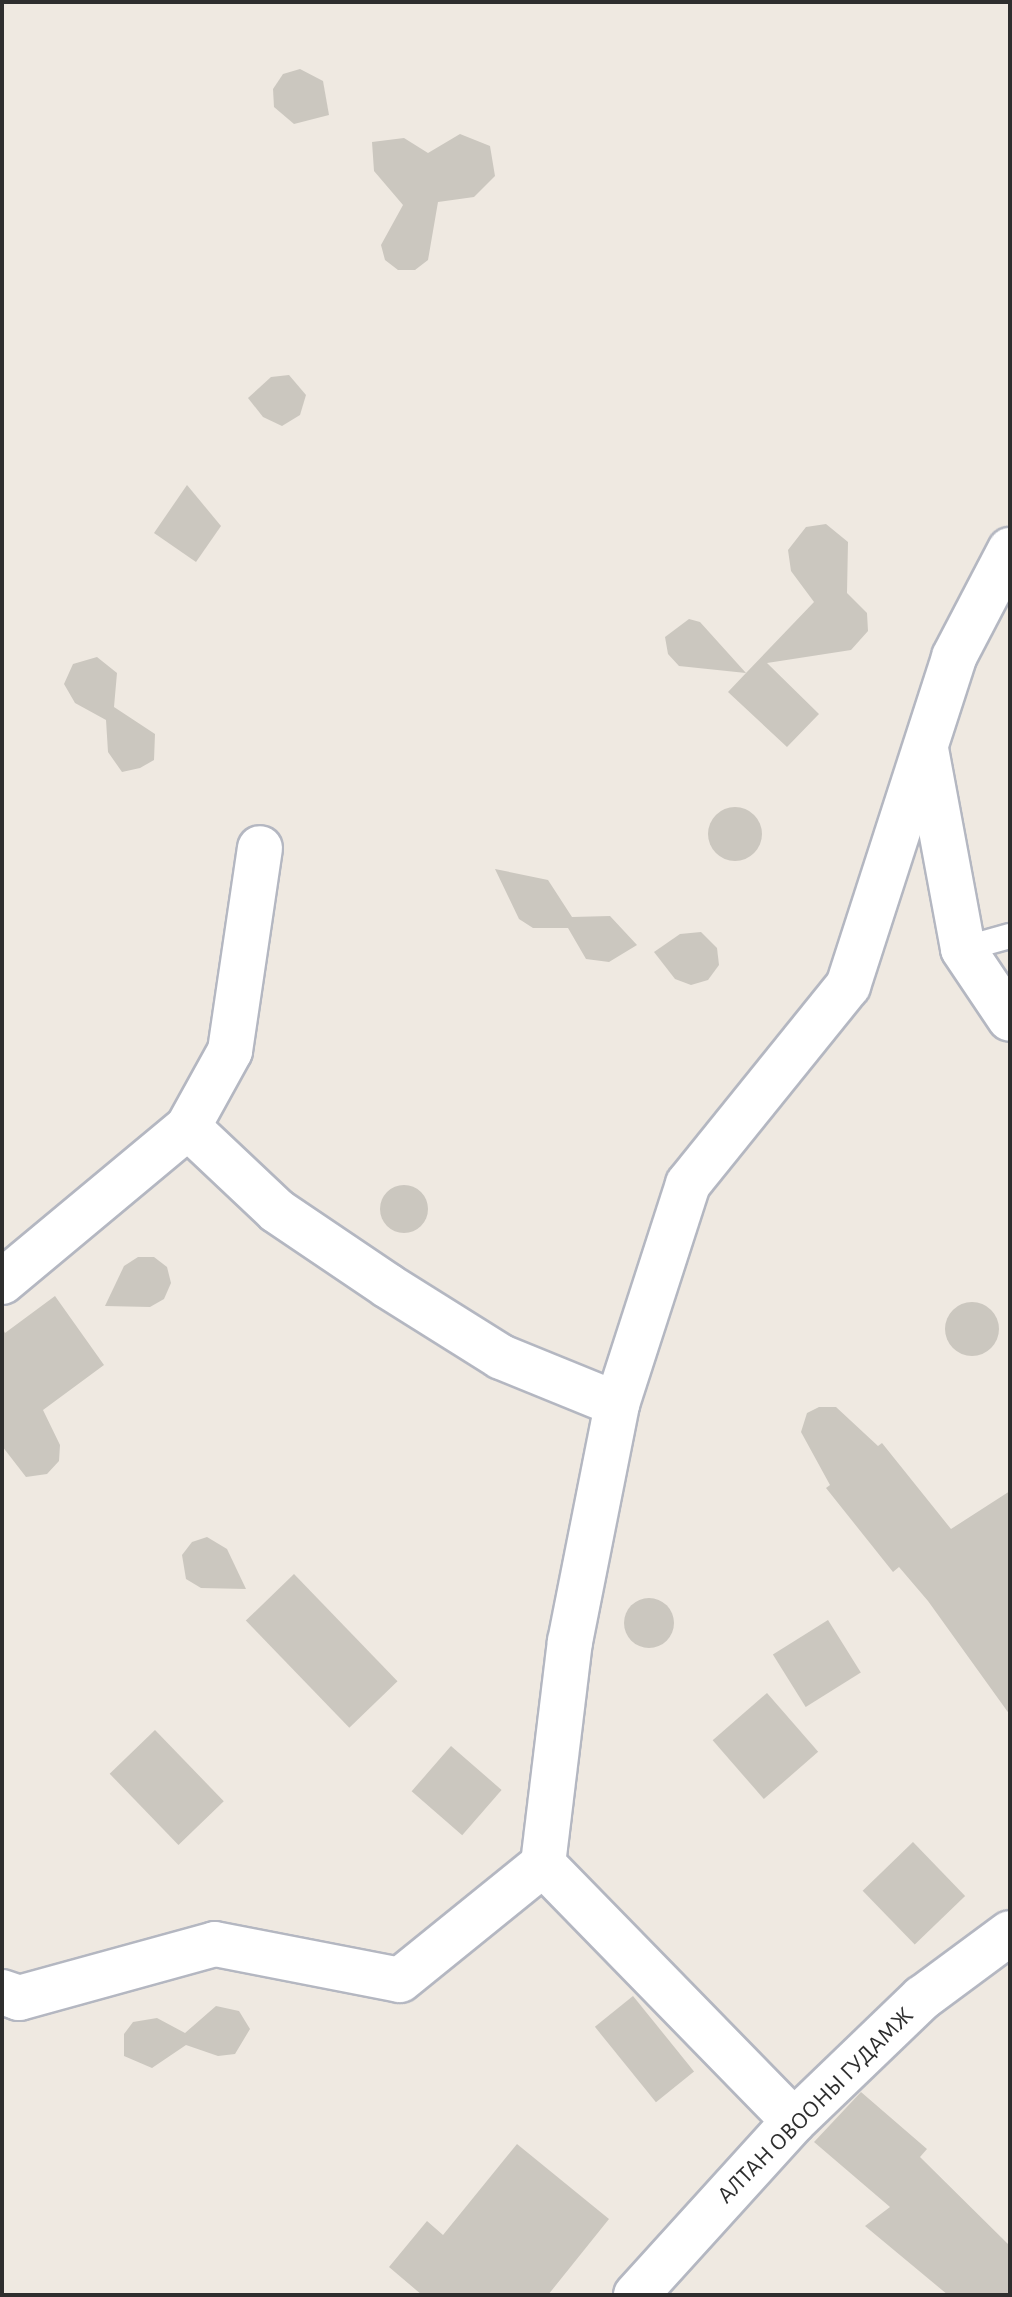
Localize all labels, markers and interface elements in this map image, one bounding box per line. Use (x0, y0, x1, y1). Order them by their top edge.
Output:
street label: АЛТАН ОВООНЫ ГУДАМЖ (712, 2002, 920, 2210)

